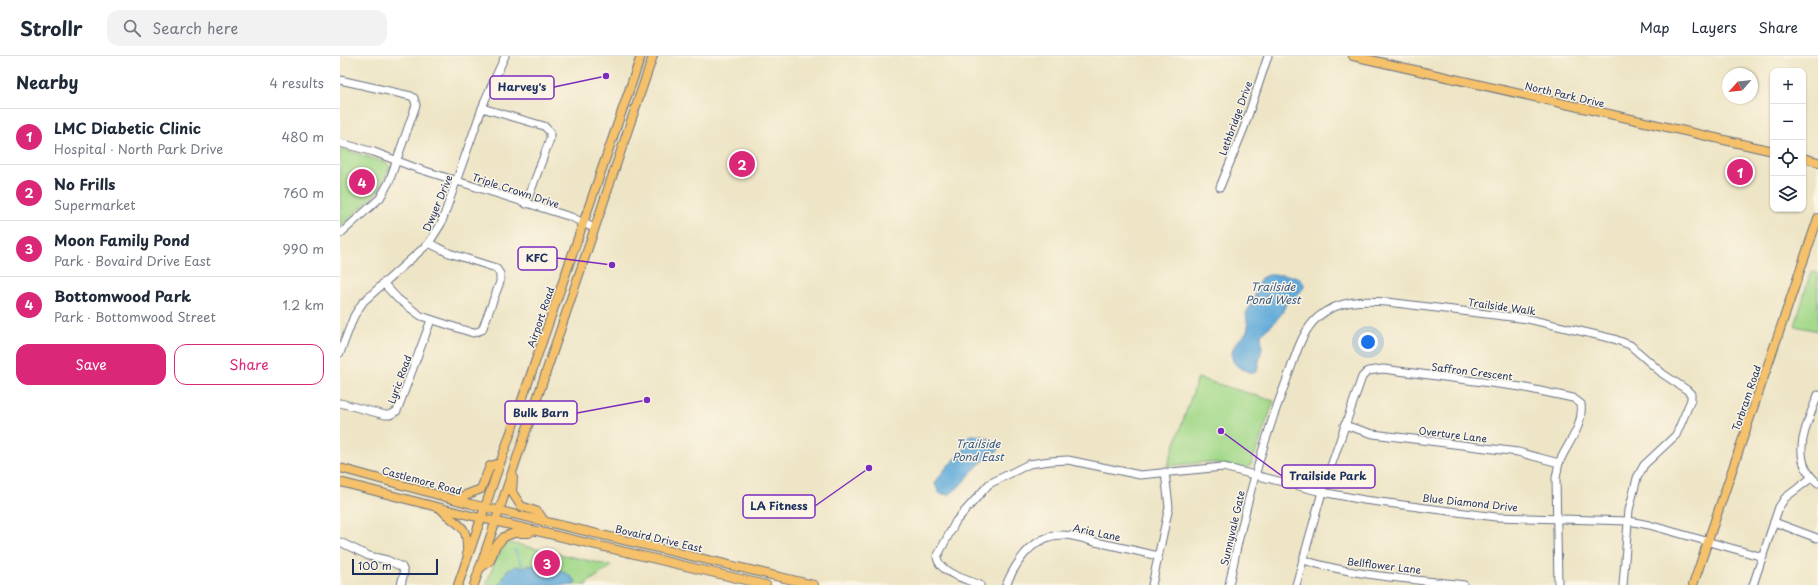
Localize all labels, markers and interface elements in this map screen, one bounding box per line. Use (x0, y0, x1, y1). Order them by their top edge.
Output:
search box (107, 10, 387, 46)
text: Strollr (20, 14, 83, 42)
text: Search here (153, 16, 238, 39)
icon: search (121, 17, 143, 39)
text: Map (1640, 17, 1670, 38)
text: Layers (1692, 17, 1737, 38)
text: Share (1759, 17, 1798, 38)
north arrow (1722, 68, 1758, 104)
map controls (1770, 68, 1806, 212)
button: + (1770, 68, 1806, 104)
text: Nearby (16, 69, 78, 95)
text: 4 results (270, 73, 324, 92)
callout: Harvey's (490, 76, 554, 99)
text: Harvey's (498, 78, 546, 95)
street label: North Park Drive (1524, 78, 1607, 111)
street label: Lethbridge Drive (1215, 79, 1255, 157)
button: − (1770, 104, 1806, 140)
text: LMC Diabetic Clinic (54, 116, 201, 139)
text: 1 (26, 127, 32, 146)
text: 480 m (282, 127, 324, 146)
text: Hospital · North Park Drive (54, 139, 223, 158)
button: locate (1770, 140, 1806, 176)
pin: 2 (729, 149, 755, 179)
pin: 1 (1727, 157, 1753, 187)
pin: 4 (349, 167, 375, 197)
street label: Triple Crown Drive (470, 169, 562, 211)
text: No Frills (54, 172, 115, 195)
street label: Dwyer Drive (418, 172, 456, 234)
button: layers (1770, 176, 1806, 212)
text: 2 (24, 183, 34, 202)
text: 760 m (283, 183, 324, 202)
text: Supermarket (54, 195, 136, 214)
text: Moon Family Pond (54, 228, 190, 251)
text: 3 (25, 239, 33, 258)
text: 990 m (283, 239, 324, 258)
callout: KFC (518, 247, 557, 270)
text: KFC (526, 249, 548, 266)
text: Park · Bovaird Drive East (54, 251, 211, 270)
water label: Trailside Pond West (1246, 278, 1302, 308)
text: Bottomwood Park (54, 284, 191, 307)
street label: Airport Road (523, 284, 557, 350)
street label: Trailside Walk (1467, 294, 1537, 318)
text: 4 (25, 295, 33, 314)
text: 1.2 km (283, 295, 324, 314)
text: Park · Bottomwood Street (54, 307, 216, 326)
your location (1358, 332, 1378, 352)
button: Save (16, 344, 166, 385)
button: Share (174, 344, 324, 385)
street label: Lyric Road (383, 352, 416, 406)
street label: Saffron Crescent (1431, 359, 1513, 383)
street label: Torbram Road (1728, 363, 1764, 433)
callout: Bulk Barn (505, 401, 577, 424)
text: Bulk Barn (513, 404, 569, 421)
street label: Overture Lane (1418, 422, 1489, 446)
water label: Trailside Pond East (952, 435, 1005, 465)
street label: Castlemore Road (380, 462, 464, 498)
callout: Trailside Park (1282, 465, 1375, 488)
text: Trailside Park (1289, 467, 1367, 484)
street label: Sunnyvale Gate (1216, 489, 1248, 567)
street label: Blue Diamond Drive (1421, 490, 1519, 514)
callout: LA Fitness (743, 495, 815, 518)
text: LA Fitness (750, 497, 808, 514)
street label: Aria Lane (1072, 520, 1123, 544)
street label: Bovaird Drive East (614, 521, 704, 555)
pin: 3 (534, 548, 560, 578)
street label: Bellflower Lane (1346, 553, 1423, 577)
scale bar (352, 557, 438, 576)
text: 100 m (358, 557, 392, 574)

